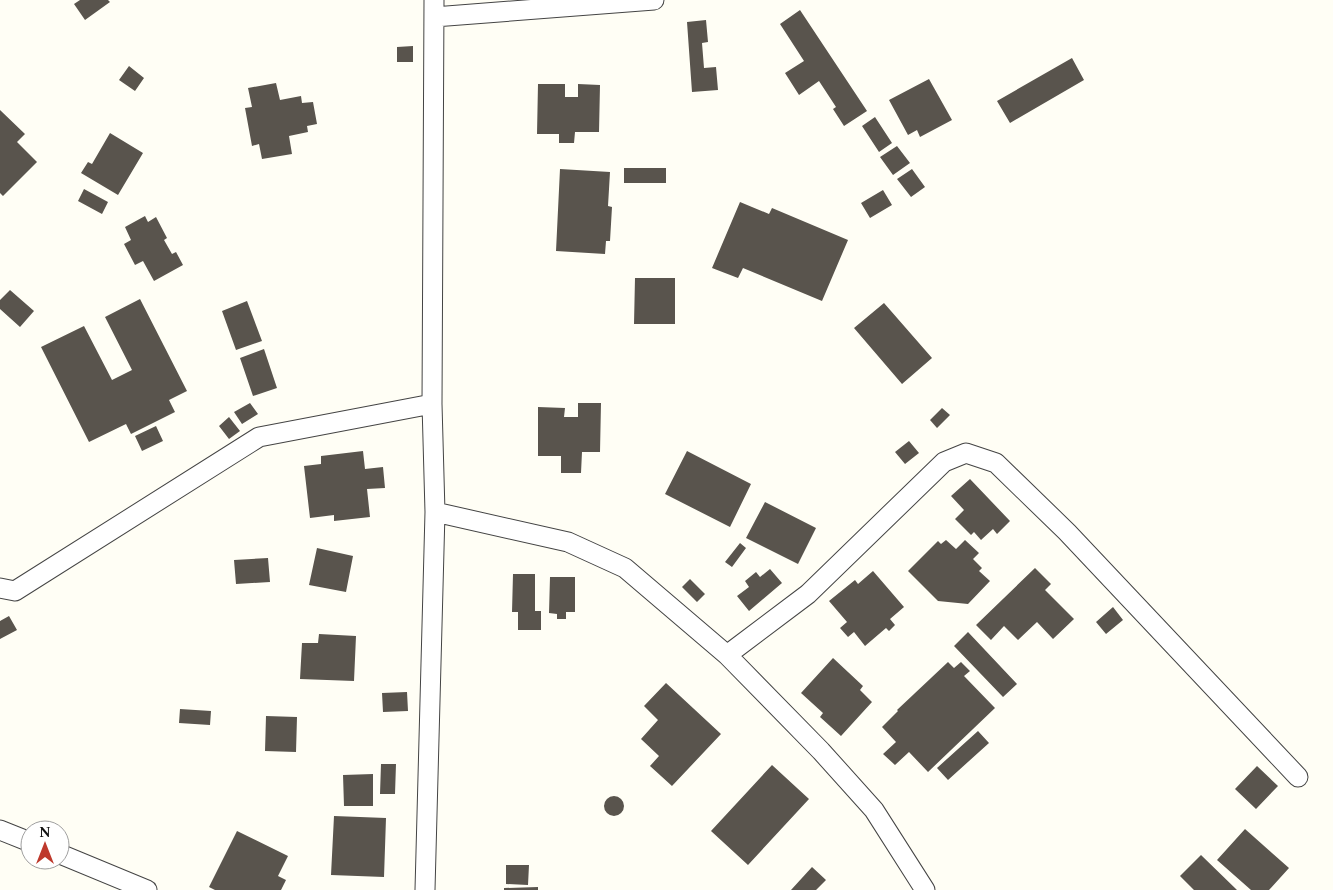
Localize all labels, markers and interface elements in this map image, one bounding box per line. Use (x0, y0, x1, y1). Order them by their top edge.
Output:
north arrow (20, 820, 70, 870)
text: N (39, 822, 51, 843)

